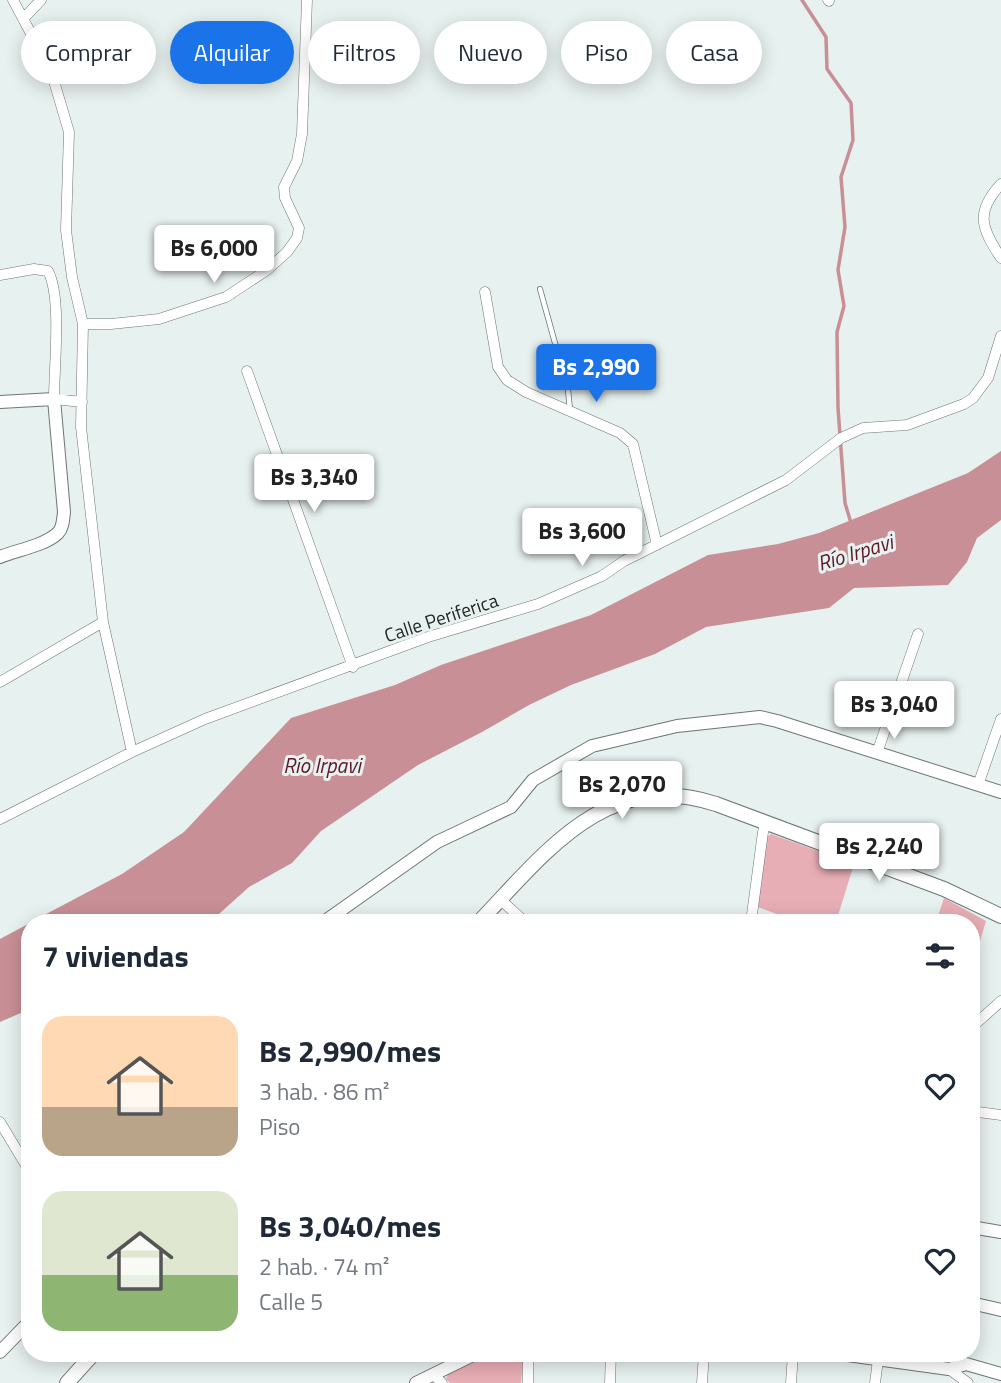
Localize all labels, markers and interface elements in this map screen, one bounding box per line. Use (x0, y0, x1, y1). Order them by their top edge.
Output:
chip: Comprar (21, 21, 156, 84)
chip: Alquilar (170, 21, 294, 84)
chip: Filtros (308, 21, 420, 84)
chip: Nuevo (434, 21, 547, 84)
chip: Piso (561, 21, 652, 84)
chip: Casa (666, 21, 762, 84)
pin: Bs 6,000 (142, 226, 286, 285)
text: Bs 6,000 (170, 230, 258, 265)
pin: Bs 2,990 (524, 344, 668, 404)
text: Bs 2,990 (552, 349, 640, 384)
pin: Bs 3,340 (242, 454, 386, 514)
text: Bs 3,340 (270, 459, 358, 494)
pin: Bs 3,600 (510, 508, 654, 568)
text: Bs 3,600 (538, 513, 626, 548)
water label: Río Irpavi (813, 525, 899, 579)
street label: Calle Periferica (380, 585, 502, 649)
pin: Bs 3,040 (822, 682, 966, 741)
text: Bs 3,040 (850, 686, 938, 721)
water label: Río Irpavi (283, 749, 363, 781)
pin: Bs 2,070 (550, 762, 694, 821)
text: Bs 2,070 (578, 766, 666, 801)
pin: Bs 2,240 (807, 824, 951, 883)
text: Bs 2,240 (835, 828, 923, 863)
text: 7 viviendas (42, 933, 189, 979)
icon: filters (921, 937, 959, 975)
text: Bs 2,990/mes (259, 1028, 441, 1074)
icon: home (98, 1044, 182, 1128)
icon: heart (921, 1067, 959, 1105)
text: 3 hab. · 86 m² (259, 1074, 389, 1109)
text: Piso (259, 1109, 301, 1144)
text: Bs 3,040/mes (259, 1203, 441, 1249)
icon: home (98, 1219, 182, 1303)
icon: heart (921, 1242, 959, 1280)
text: 2 hab. · 74 m² (259, 1249, 389, 1284)
text: Calle 5 (259, 1284, 323, 1319)

